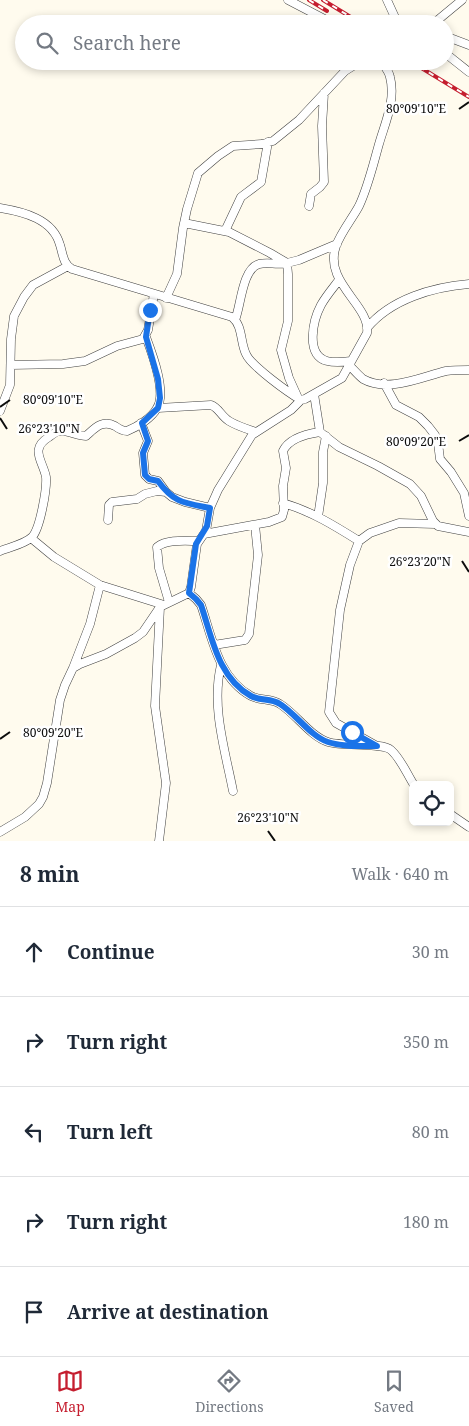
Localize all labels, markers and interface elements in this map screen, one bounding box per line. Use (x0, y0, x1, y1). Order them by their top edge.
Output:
search box (15, 15, 454, 70)
icon: search (33, 29, 61, 57)
text: Search here (73, 30, 181, 56)
text: 80°09'10"E (386, 100, 446, 117)
route end (139, 299, 162, 322)
text: 80°09'10"E (23, 391, 83, 408)
text: 26°23'10"N (18, 420, 80, 437)
text: 80°09'20"E (386, 433, 446, 450)
text: 26°23'20"N (389, 553, 451, 570)
route start (341, 721, 364, 744)
text: 80°09'20"E (23, 724, 83, 741)
map controls (409, 781, 454, 826)
button: locate (409, 781, 454, 826)
text: 26°23'10"N (237, 809, 299, 826)
text: 8 min (20, 860, 79, 888)
text: Walk · 640 m (352, 863, 449, 885)
icon: ahead (20, 938, 48, 966)
text: Continue (67, 939, 155, 965)
text: 30 m (412, 941, 449, 963)
icon: right (20, 1028, 48, 1056)
text: Turn right (67, 1029, 167, 1055)
text: 350 m (403, 1031, 449, 1053)
icon: left (20, 1118, 48, 1146)
text: Turn left (67, 1119, 153, 1145)
text: 80 m (412, 1121, 449, 1143)
icon: right (20, 1208, 48, 1236)
text: Turn right (67, 1209, 167, 1235)
text: 180 m (403, 1211, 449, 1233)
icon: arrive (20, 1298, 48, 1326)
text: Arrive at destination (67, 1299, 269, 1325)
tab: Map (55, 1367, 85, 1416)
tab: Directions (195, 1367, 264, 1416)
tab: Saved (374, 1367, 414, 1416)

